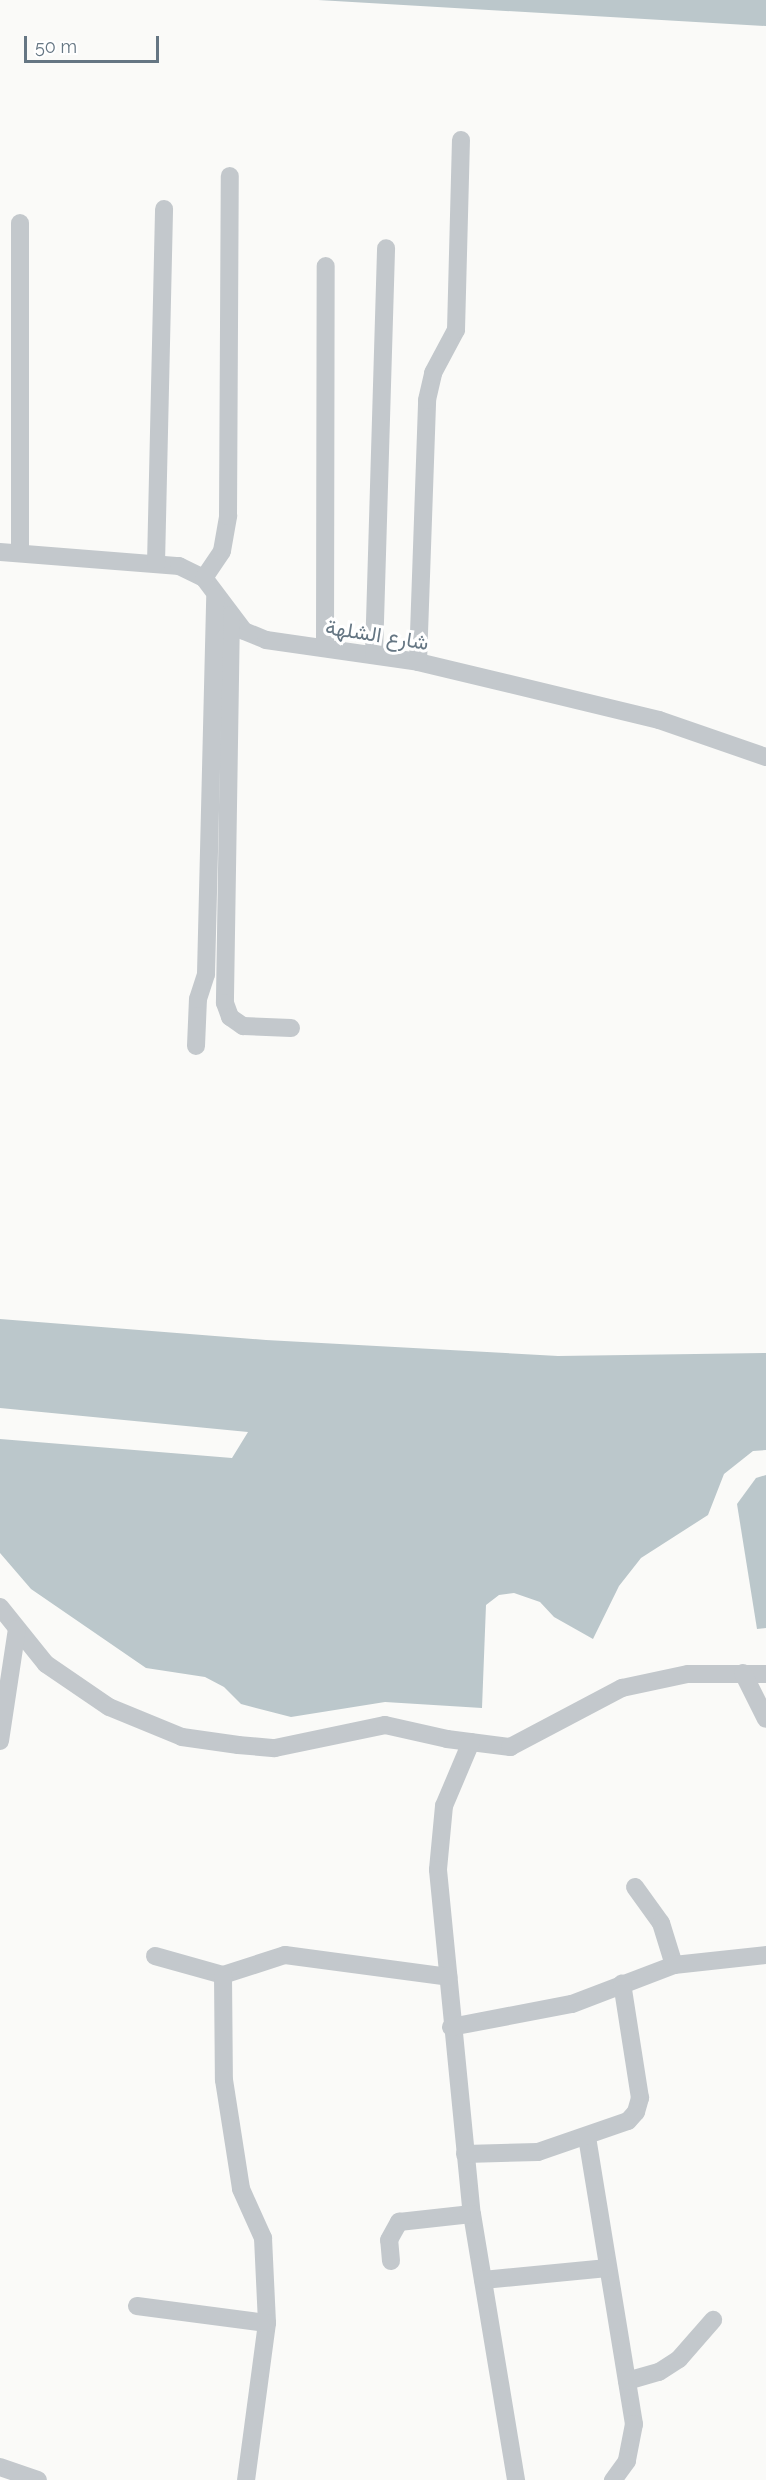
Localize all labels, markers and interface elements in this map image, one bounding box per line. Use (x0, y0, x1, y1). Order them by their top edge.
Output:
scale bar (27, 24, 162, 62)
text: 50 m (35, 36, 77, 57)
street label: شارع الشلهة (324, 614, 430, 656)

